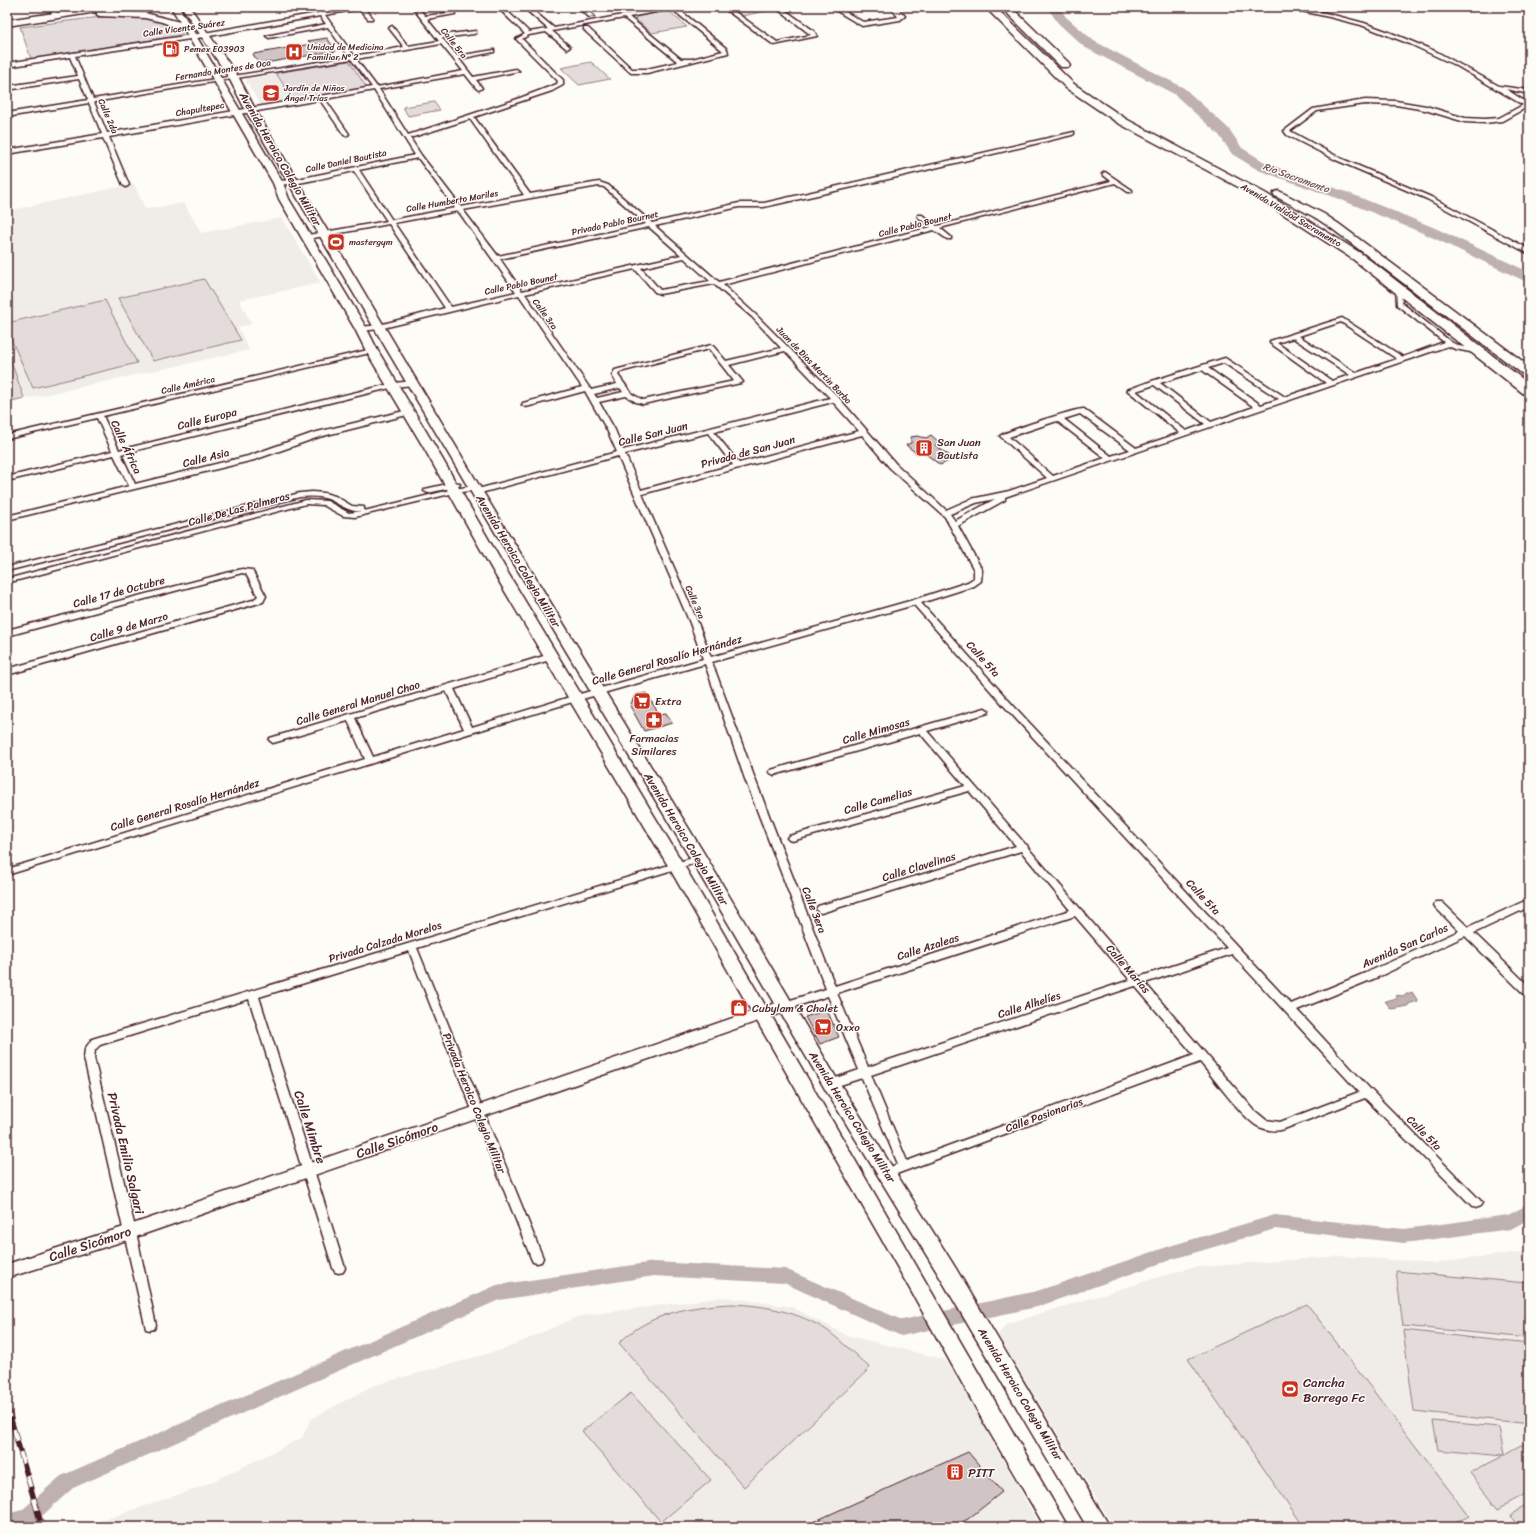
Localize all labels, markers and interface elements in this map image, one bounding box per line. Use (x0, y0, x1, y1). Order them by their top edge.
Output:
street label: Calle Vicente Suárez (142, 14, 227, 42)
street label: Calle 5ra (437, 24, 472, 62)
fuel station icon: Pemex E03903 (161, 39, 181, 59)
place label: Unidad de Medicina Familiar Nº 2 (307, 39, 384, 65)
place label: Pemex E03903 (184, 41, 244, 57)
hospital icon: Unidad de Medicina Familiar Nº 2 (284, 42, 304, 62)
street label: Fernando Montes de Oca (174, 54, 273, 85)
place label: Jardín de Niños Ángel Trías (283, 80, 346, 106)
school or university icon: Jardín de Niños Ángel Trías (261, 83, 281, 103)
street label: Avenida Heroico Colegio Militar (233, 87, 327, 231)
street label: Calle 2da (93, 96, 123, 136)
street label: Chapultepec (174, 97, 226, 121)
street label: Calle Daniel Bautista (304, 144, 389, 177)
water label: Rio Sacramento (1260, 158, 1333, 199)
street label: Avenida Vialidad Sacramento (1237, 178, 1345, 252)
street label: Calle Humberto Mariles (405, 185, 500, 217)
street label: Privada Pablo Bournet (570, 206, 660, 240)
street label: Calle Pablo Bounet (877, 208, 953, 242)
sports icon: mastergym (326, 232, 346, 252)
place label: mastergym (349, 234, 393, 250)
street label: Calle Pablo Bounet (483, 268, 559, 300)
street label: Calle 3ra (528, 295, 562, 333)
street label: Juan de Dios Martin Barba (772, 322, 856, 408)
street label: Calle América (159, 371, 217, 399)
street label: Calle Europa (175, 402, 239, 436)
street label: Calle San Juan (616, 416, 690, 452)
street label: Calle África (105, 417, 147, 478)
street label: Privada de San Juan (699, 430, 797, 474)
place label: San Juan Bautista (937, 433, 981, 465)
building icon: San Juan Bautista (914, 438, 934, 458)
street label: Calle Asia (181, 443, 232, 473)
street label: Calle De Las Palmeras (186, 486, 293, 532)
street label: Avenida Heroico Colegio Militar (470, 490, 566, 632)
street label: Calle 17 de Octubre (71, 571, 167, 613)
street label: Calle 3ra (681, 583, 709, 622)
street label: Calle 9 de Marzo (88, 607, 171, 647)
street label: Calle General Rosalío Hernández (590, 629, 745, 691)
street label: Calle 5ta (961, 636, 1005, 682)
street label: Calle General Manuel Chao (294, 675, 423, 731)
supermarket icon: Extra (632, 691, 652, 711)
place label: Extra (655, 692, 682, 711)
pharmacy icon: Farmacias Similares (644, 710, 664, 730)
street label: Calle Mimosas (840, 712, 913, 750)
place label: Farmacias Similares (629, 729, 679, 761)
street label: Avenida Heroico Colegio Militar (638, 768, 734, 910)
street label: Calle General Rosalío Hernández (108, 773, 263, 837)
street label: Calle Camelias (842, 782, 915, 820)
street label: Calle Clavelinas (880, 847, 959, 887)
street label: Calle 5ta (1181, 874, 1225, 920)
street label: Calle 3era (796, 884, 832, 937)
street label: Privada Calzada Morelos (326, 916, 444, 968)
street label: Avenida San Carlos (1358, 918, 1452, 974)
street label: Calle Azaleas (894, 928, 962, 966)
street label: Calle Marías (1101, 940, 1156, 999)
street label: Calle Alhelíes (995, 986, 1063, 1024)
shop icon: Cubylam & Chalet (729, 998, 749, 1018)
place label: Cubylam & Chalet (752, 999, 838, 1018)
supermarket icon: Oxxo (813, 1017, 833, 1037)
place label: Oxxo (836, 1018, 860, 1037)
street label: Privada Heroico Colegio Militar (437, 1030, 511, 1178)
street label: Avenida Heroico Colegio Militar (803, 1047, 901, 1188)
street label: Calle Mimbre (287, 1087, 333, 1167)
street label: Privada Emilio Salgari (101, 1090, 151, 1217)
street label: Calle Pasionarias (1003, 1092, 1086, 1138)
street label: Calle 5ta (1402, 1111, 1447, 1156)
street label: Calle Sicómoro (353, 1115, 442, 1165)
street label: Calle Sicómoro (46, 1220, 135, 1268)
street label: Avenida Heroico Colegio Militar (972, 1323, 1068, 1465)
place label: Cancha Borrego Fc (1303, 1371, 1366, 1409)
sports icon: Cancha Borrego Fc (1280, 1379, 1300, 1399)
place label: PITT (968, 1461, 996, 1484)
building icon: PITT (945, 1462, 965, 1482)

